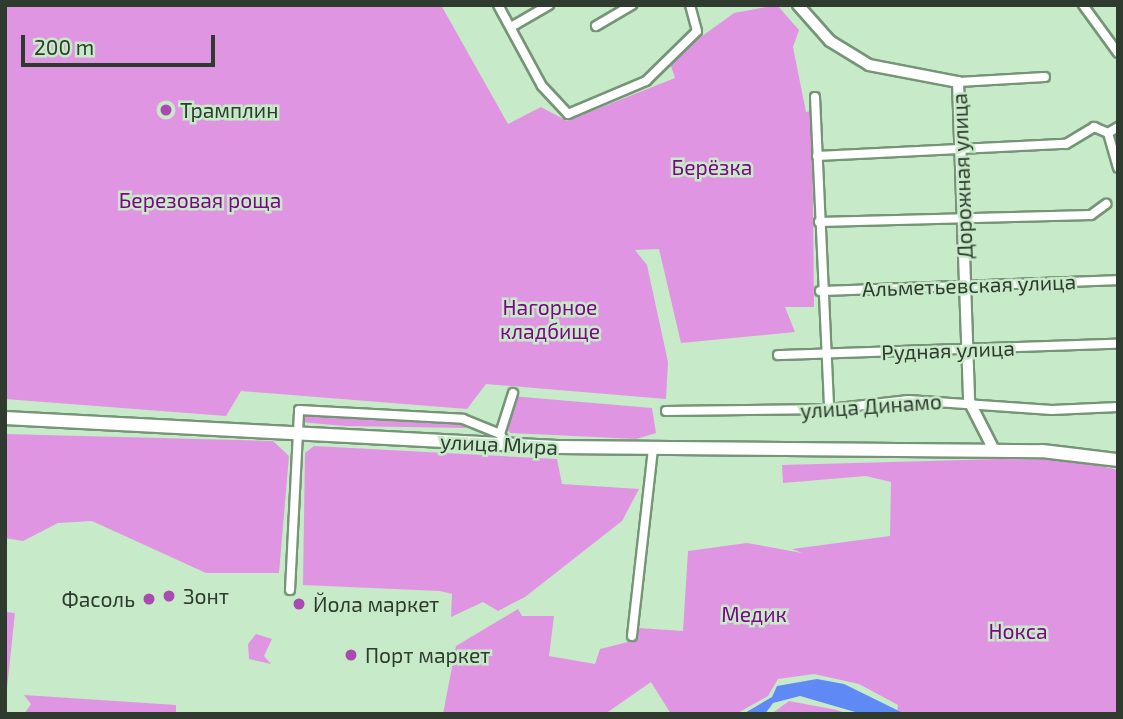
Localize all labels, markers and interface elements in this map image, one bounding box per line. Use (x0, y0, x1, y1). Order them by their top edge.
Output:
scale bar (24, 21, 219, 65)
text: 200 m (34, 34, 94, 59)
street label: Дорожная улица (947, 93, 977, 259)
place label: Трамплин (180, 97, 278, 123)
marker: Трамплин (158, 102, 174, 118)
park label: Берёзка (672, 154, 752, 180)
park label: Березовая роща (119, 187, 281, 213)
street label: Альметьевская улица (861, 269, 1077, 301)
park label: Нагорное кладбище (500, 294, 600, 344)
street label: Рудная улица (881, 335, 1015, 365)
street label: улица Динамо (799, 388, 943, 424)
street label: улица Мира (439, 428, 559, 460)
place label: Зонт (183, 583, 229, 609)
place label: Фасоль (62, 586, 135, 612)
marker: Зонт (161, 588, 177, 604)
marker: Фасоль (141, 591, 157, 607)
place label: Йола маркет (313, 591, 439, 617)
marker: Йола маркет (291, 596, 307, 612)
park label: Медик (721, 601, 787, 627)
park label: Нокса (988, 618, 1048, 644)
place label: Порт маркет (365, 642, 490, 668)
marker: Порт маркет (343, 647, 359, 663)

